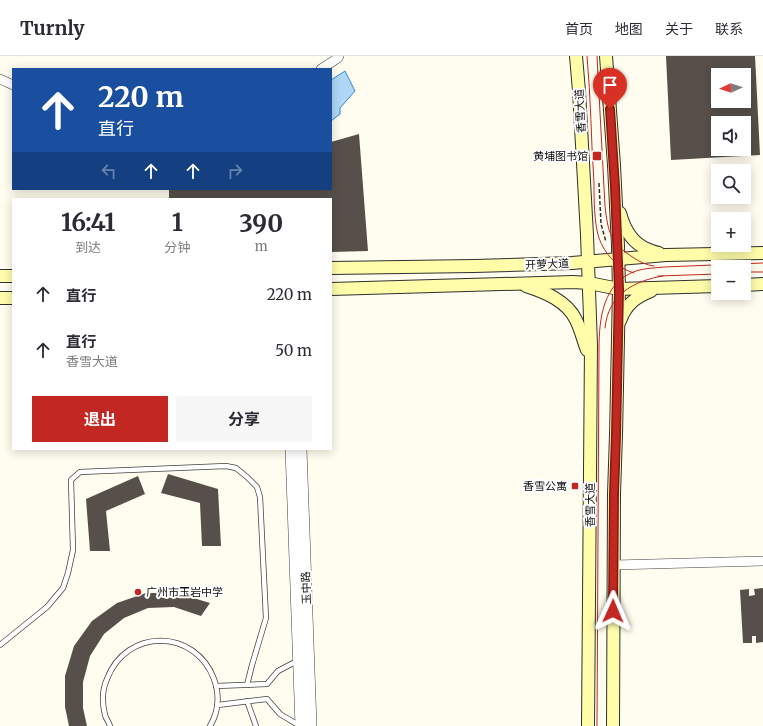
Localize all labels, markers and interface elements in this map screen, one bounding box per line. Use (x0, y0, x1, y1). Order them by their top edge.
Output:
text: Turnly (20, 16, 85, 40)
text: 首页 (565, 20, 593, 38)
text: 地图 (615, 20, 643, 38)
text: 关于 (665, 20, 693, 38)
text: 联系 (715, 20, 743, 38)
pin (593, 68, 627, 109)
north arrow (711, 68, 751, 108)
map controls (711, 68, 751, 300)
icon: arrive (599, 74, 621, 96)
text: 220 m (98, 79, 184, 115)
icon: ahead (32, 84, 84, 136)
street label: 香雪大道 (572, 89, 588, 133)
button: sound (711, 116, 751, 156)
text: 直行 (98, 117, 134, 140)
place label: 黄埔图书馆 (533, 149, 588, 163)
marker: 黄埔图书馆 (591, 150, 603, 162)
icon: left (98, 160, 120, 182)
icon: ahead (140, 160, 162, 182)
icon: ahead (182, 160, 204, 182)
icon: right (224, 160, 246, 182)
button: search (711, 164, 751, 204)
text: 16:41 (61, 207, 115, 238)
text: 1 (172, 207, 183, 238)
text: 390 (239, 208, 283, 239)
button: + (711, 212, 751, 252)
text: m (255, 238, 268, 255)
text: 到达 (75, 239, 101, 256)
text: 分钟 (164, 239, 190, 256)
street label: 开萝大道 (525, 256, 569, 272)
button: − (711, 260, 751, 300)
icon: ahead (32, 283, 54, 305)
text: 220 m (267, 285, 312, 304)
text: 直行 (66, 286, 96, 305)
text: 直行 (66, 332, 96, 351)
icon: ahead (32, 339, 54, 361)
text: 50 m (275, 341, 312, 360)
text: 香雪大道 (66, 353, 118, 370)
button: 退出 (32, 396, 168, 442)
button: 分享 (176, 396, 312, 442)
place label: 香雪公寓 (523, 479, 567, 493)
marker: 香雪公寓 (570, 481, 580, 491)
street label: 香雪大道 (583, 483, 597, 527)
street label: 玉中路 (298, 571, 314, 605)
place label: 广州市玉岩中学 (146, 585, 223, 599)
marker: 广州市玉岩中学 (133, 587, 143, 597)
position arrow (592, 590, 634, 632)

